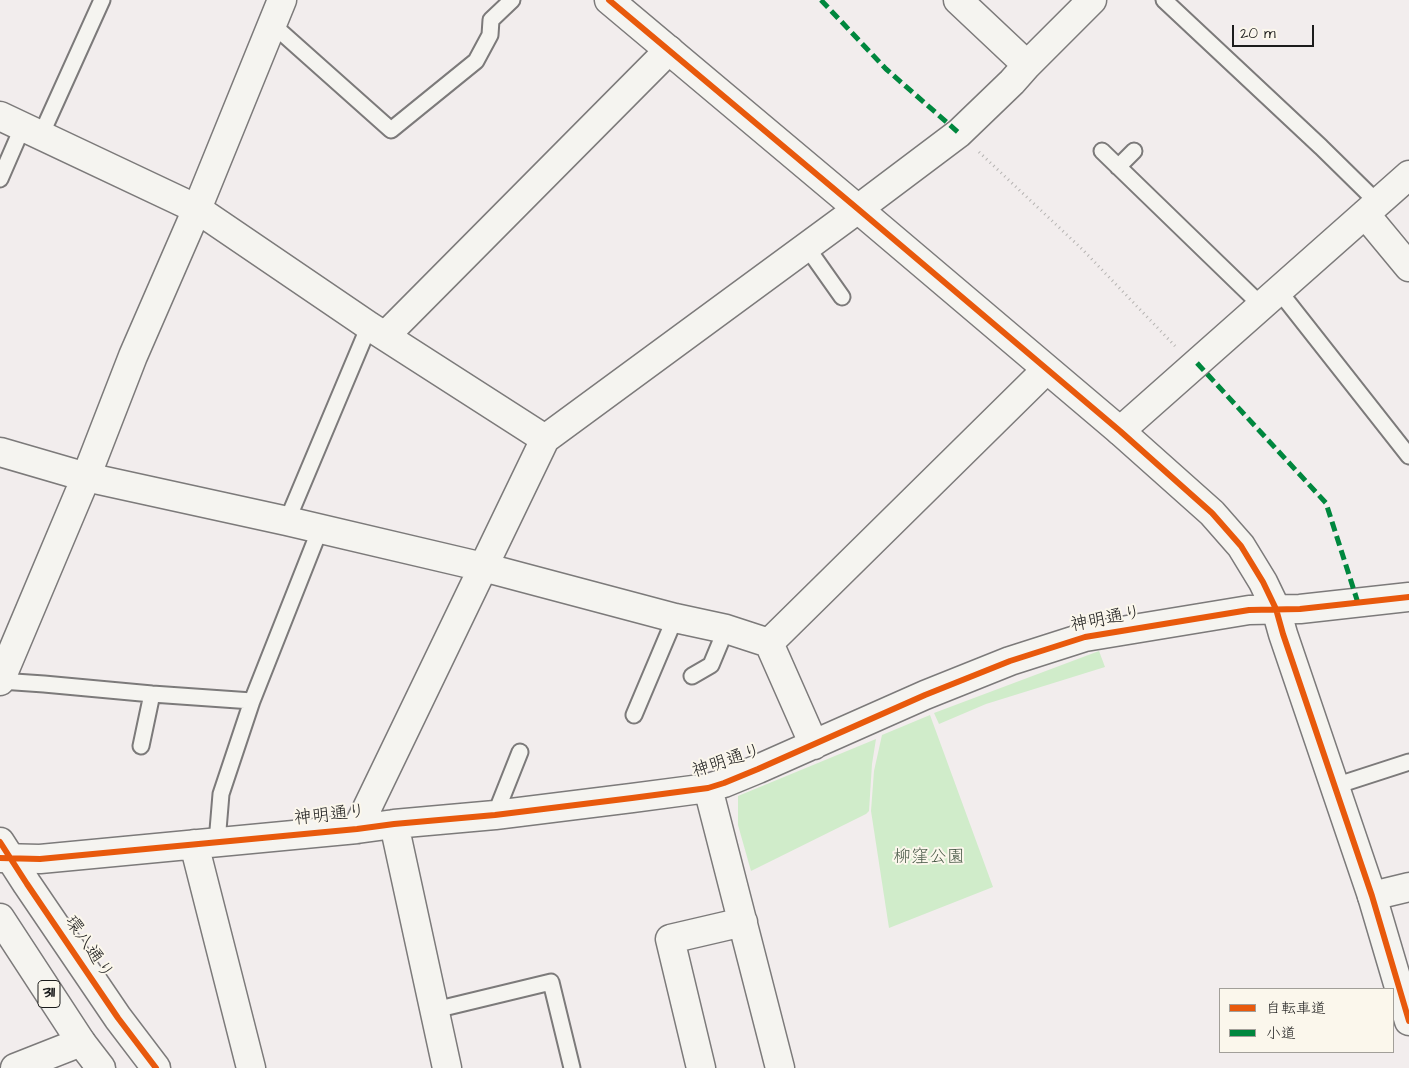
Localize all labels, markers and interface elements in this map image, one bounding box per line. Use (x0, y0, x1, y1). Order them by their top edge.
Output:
scale bar (1234, 15, 1316, 47)
text: 20 m (1240, 23, 1276, 44)
street label: 神明通り (1069, 603, 1143, 637)
street label: 神明通り (689, 741, 765, 783)
street label: 神明通り (293, 801, 367, 831)
park label: 柳窪公園 (893, 847, 965, 869)
street label: 環八通り (59, 912, 117, 984)
road number: 311 (38, 981, 60, 1008)
legend (1219, 988, 1394, 1053)
text: 自転車道 (1266, 998, 1326, 1019)
text: 小道 (1266, 1023, 1296, 1044)

